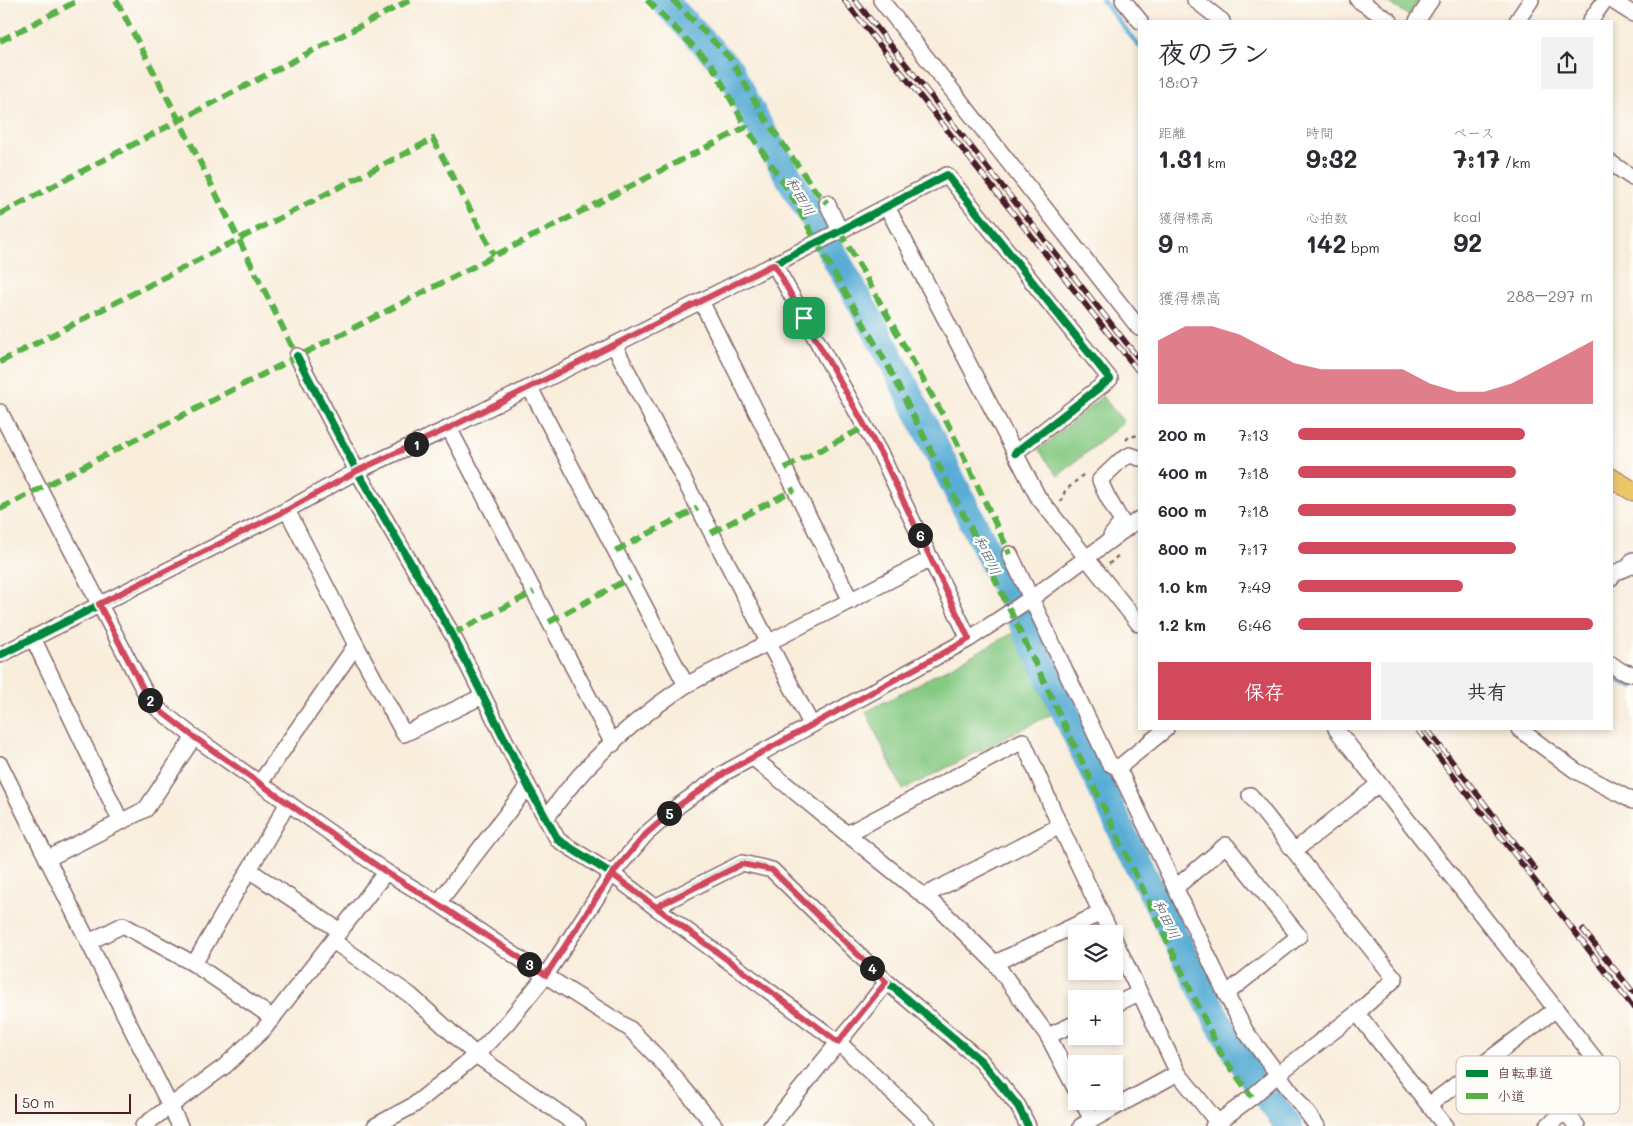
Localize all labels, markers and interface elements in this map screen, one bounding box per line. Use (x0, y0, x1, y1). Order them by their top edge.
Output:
text: 夜のラン (1158, 34, 1270, 70)
button: share (1541, 37, 1593, 89)
text: 18:07 (1158, 71, 1199, 92)
text: 距離 (1158, 123, 1186, 142)
text: 時間 (1306, 123, 1334, 142)
text: ペース (1453, 123, 1495, 142)
text: 1.31 (1158, 142, 1203, 174)
text: 9:32 (1306, 142, 1358, 174)
text: 7:17 (1453, 142, 1500, 174)
text: km (1203, 153, 1226, 172)
text: /km (1500, 153, 1531, 172)
water label: 和田川 (782, 173, 820, 219)
text: kcal (1453, 207, 1481, 226)
text: 獲得標高 (1158, 208, 1214, 227)
text: 心拍数 (1306, 208, 1348, 227)
text: 92 (1453, 226, 1482, 258)
text: 9 (1158, 227, 1173, 259)
text: 142 (1306, 227, 1347, 259)
text: m (1173, 238, 1189, 257)
text: bpm (1347, 238, 1380, 257)
text: 288–297 m (1506, 285, 1593, 306)
text: 獲得標高 (1158, 287, 1222, 308)
pin (783, 297, 825, 339)
icon: arrive (790, 304, 818, 332)
text: 200 m (1158, 424, 1206, 445)
text: 7:13 (1238, 424, 1268, 445)
pin: 1 (404, 432, 428, 456)
text: 1 (413, 435, 420, 454)
text: 400 m (1158, 462, 1207, 483)
text: 7:18 (1238, 462, 1269, 483)
text: 600 m (1158, 500, 1207, 521)
text: 7:18 (1238, 500, 1269, 521)
pin: 6 (908, 522, 932, 548)
text: 6 (916, 526, 925, 545)
water label: 和田川 (970, 532, 1006, 578)
text: 800 m (1158, 538, 1207, 559)
text: 7:17 (1238, 538, 1268, 559)
text: 1.0 km (1158, 576, 1207, 597)
text: 7:49 (1238, 576, 1271, 597)
text: 1.2 km (1158, 614, 1206, 635)
text: 6:46 (1238, 614, 1272, 635)
button: 保存 (1158, 662, 1371, 720)
button: 共有 (1381, 662, 1593, 720)
pin: 2 (138, 688, 162, 712)
text: 2 (147, 691, 154, 710)
pin: 5 (656, 800, 682, 826)
text: 5 (665, 804, 674, 823)
water label: 和田川 (1149, 896, 1185, 942)
map controls (1068, 925, 1123, 1110)
button: layers (1068, 925, 1123, 980)
pin: 3 (516, 952, 542, 976)
text: 3 (525, 955, 534, 974)
pin: 4 (860, 956, 884, 980)
text: 4 (868, 959, 877, 978)
button: + (1068, 990, 1123, 1045)
button: − (1068, 1055, 1123, 1110)
legend (1456, 1056, 1620, 1114)
text: 自転車道 (1497, 1063, 1553, 1082)
text: 小道 (1497, 1086, 1525, 1105)
scale bar (15, 1091, 131, 1114)
text: 50 m (22, 1093, 54, 1112)

